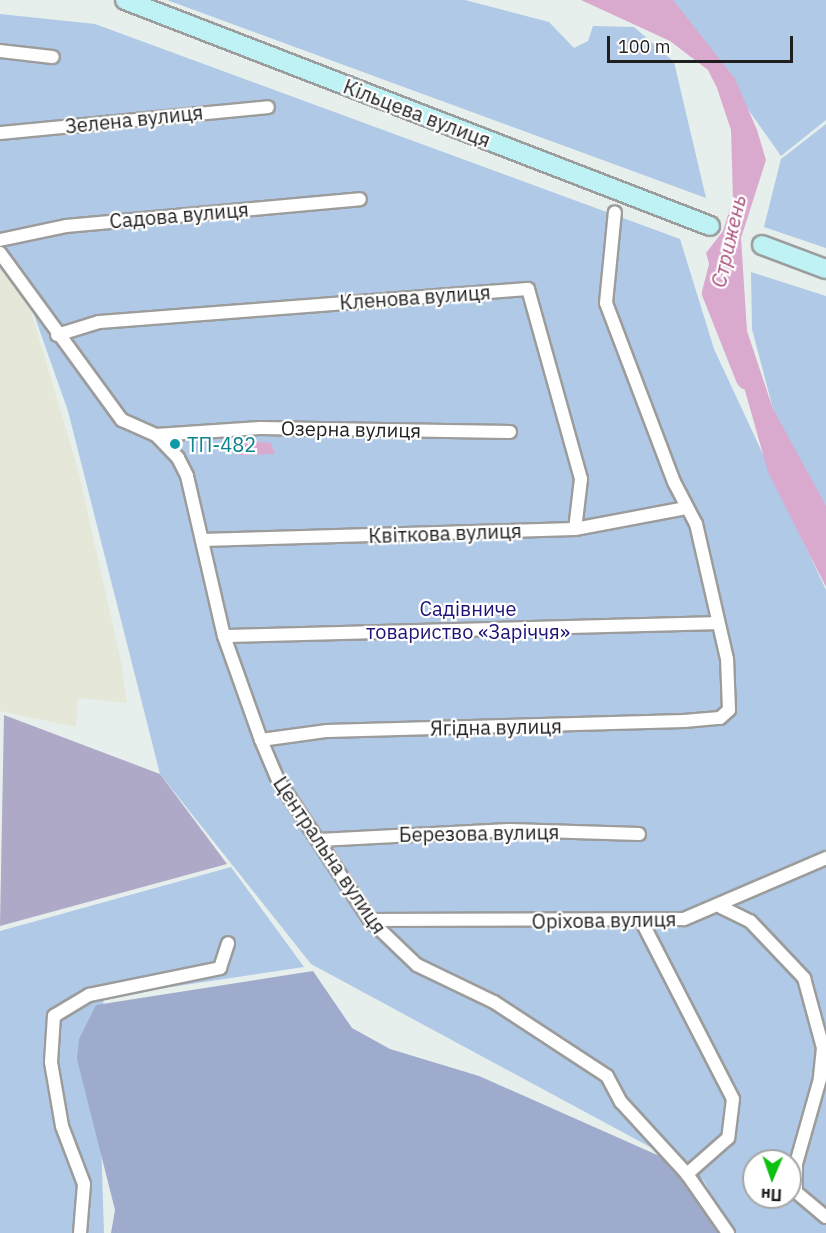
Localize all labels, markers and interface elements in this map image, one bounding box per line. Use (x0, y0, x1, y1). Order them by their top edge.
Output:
scale bar (610, 24, 796, 62)
text: 100 m (618, 35, 670, 58)
street label: Кільцева вулиця (340, 74, 494, 152)
street label: Зелена вулиця (64, 100, 204, 138)
water label: Стрижень (705, 192, 751, 290)
street label: Садова вулиця (108, 197, 250, 233)
street label: Кленова вулиця (339, 280, 491, 314)
street label: Озерна вулиця (281, 416, 421, 442)
place label: ТП-482 (187, 432, 256, 456)
marker: ТП-482 (168, 437, 182, 451)
street label: Квіткова вулиця (368, 518, 522, 548)
park label: Садівниче товариство «Заріччя» (366, 596, 570, 643)
street label: Ягідна вулиця (430, 714, 562, 740)
street label: Центральна вулиця (268, 772, 392, 938)
street label: Березова вулиця (399, 820, 559, 846)
street label: Оріхова вулиця (531, 907, 677, 933)
north arrow (742, 1149, 802, 1209)
text: Пн (761, 1185, 782, 1205)

